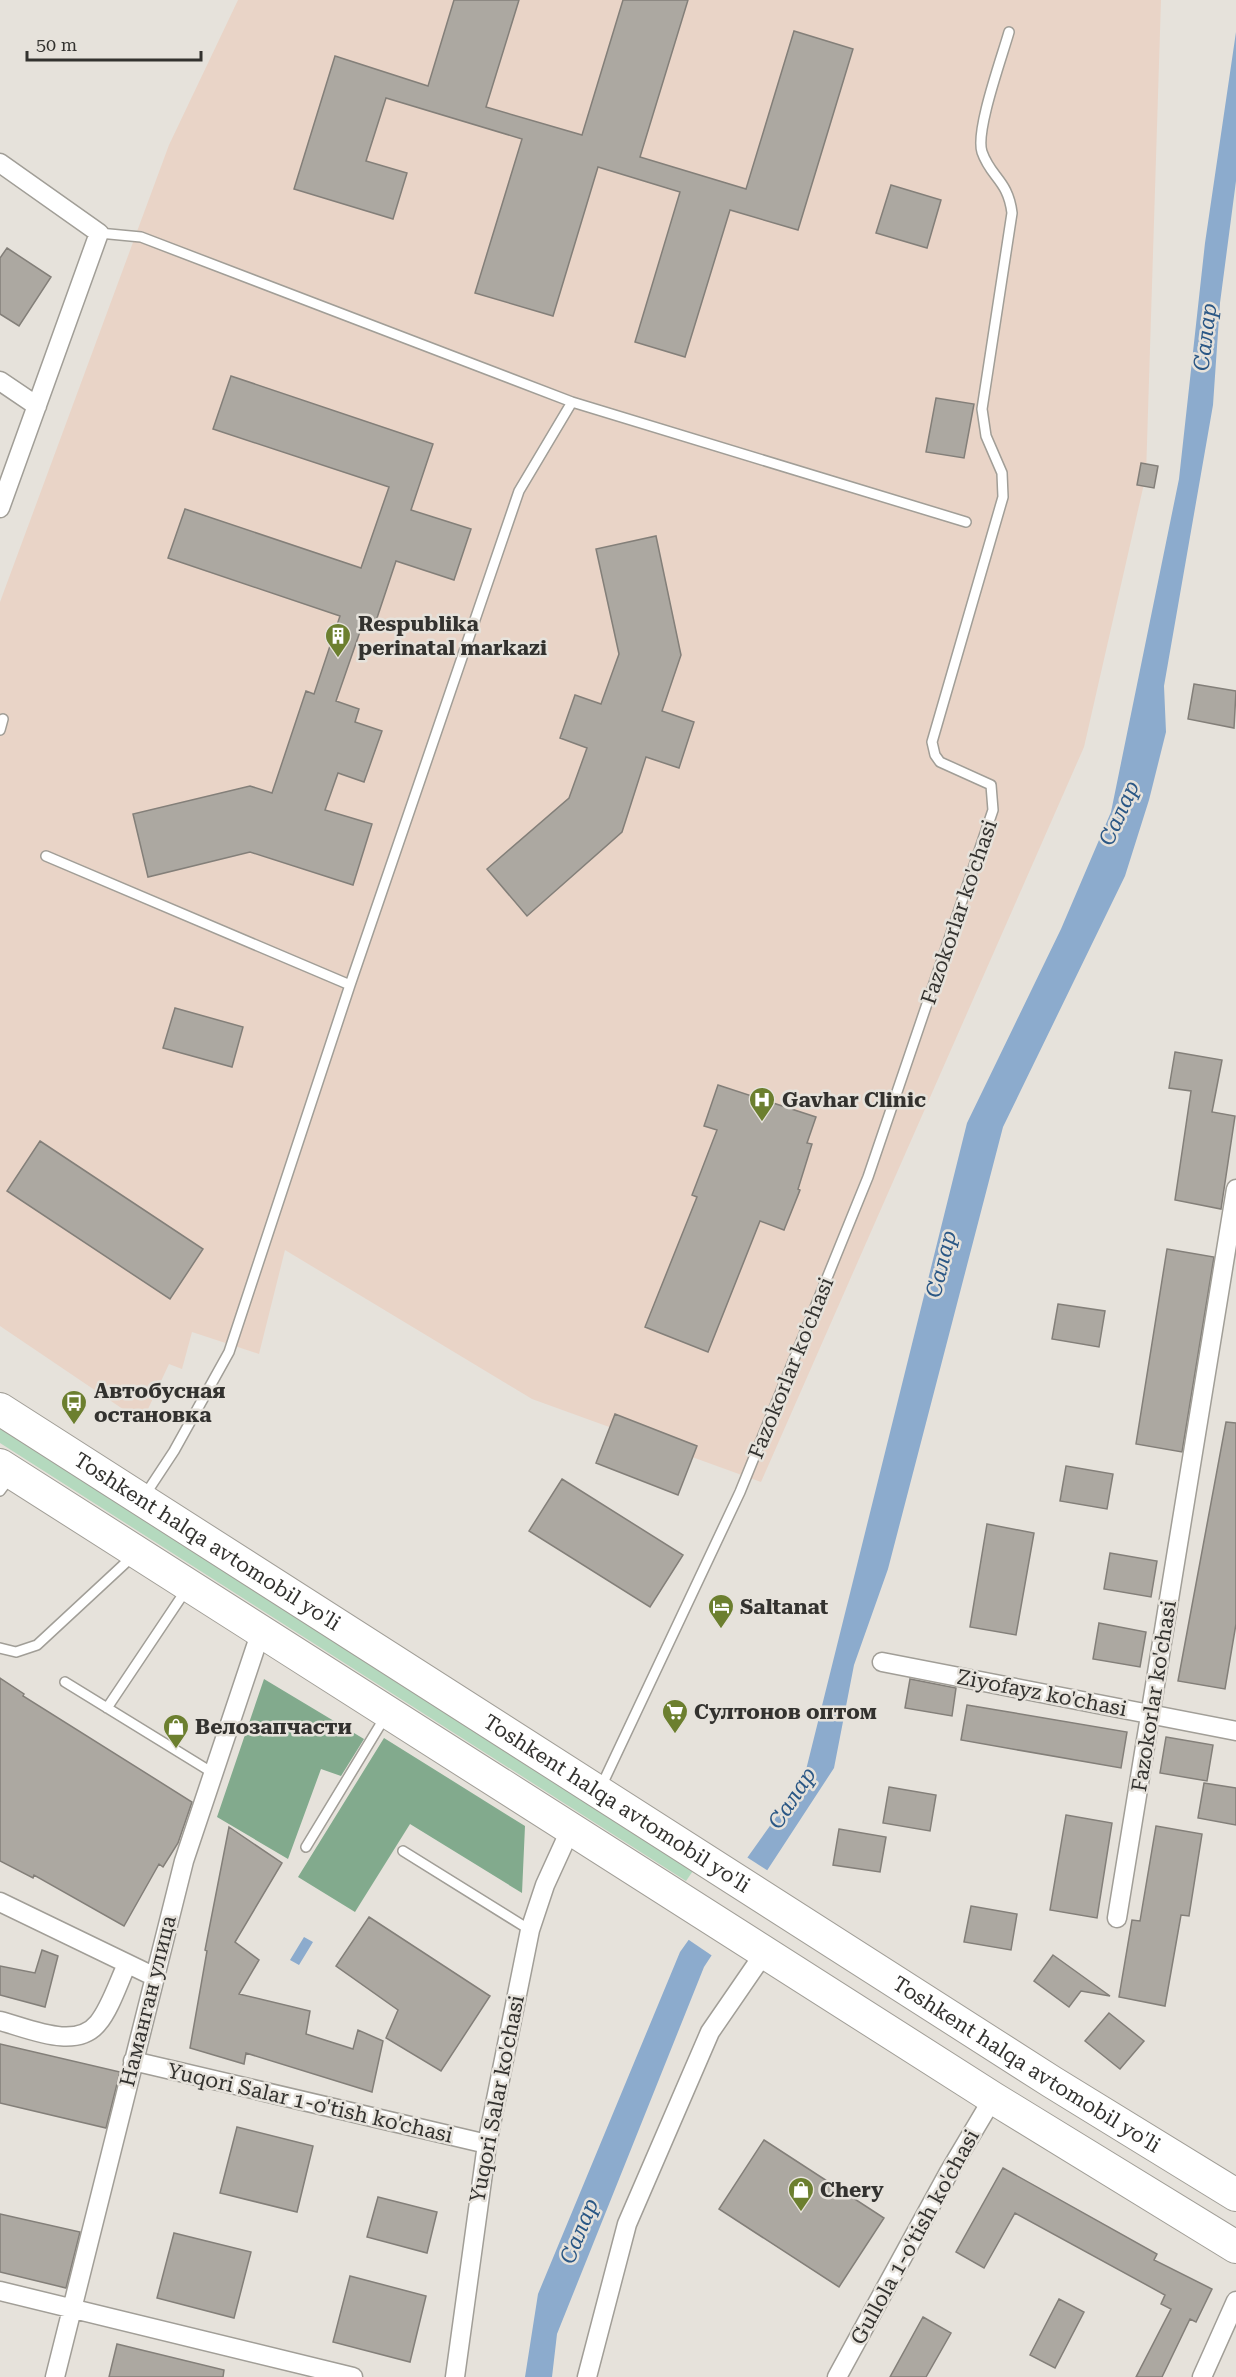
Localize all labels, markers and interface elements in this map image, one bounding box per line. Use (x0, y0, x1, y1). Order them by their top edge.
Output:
scale bar (27, 24, 201, 62)
text: 50 m (36, 34, 77, 55)
water label: Салар (1188, 302, 1222, 372)
place label: Respublika perinatal markazi (358, 612, 547, 660)
building icon: Respublika perinatal markazi (323, 621, 353, 659)
water label: Салар (1094, 777, 1144, 849)
street label: Fazokorlar ko'chasi (916, 816, 1002, 1007)
hospital icon: Gavhar Clinic (747, 1085, 777, 1123)
place label: Gavhar Clinic (782, 1088, 926, 1112)
water label: Салар (921, 1228, 961, 1300)
street label: Fazokorlar ko'chasi (744, 1274, 838, 1462)
place label: Автобусная остановка (94, 1379, 226, 1427)
bus stop icon: Автобусная остановка (59, 1388, 89, 1426)
street label: Toshkent halqa avtomobil yo'li (70, 1448, 345, 1636)
hotel icon: Saltanat (706, 1592, 736, 1630)
place label: Saltanat (740, 1595, 829, 1619)
street label: Fazokorlar ko'chasi (1127, 1598, 1181, 1793)
street label: Ziyofayz ko'chasi (955, 1665, 1129, 1721)
supermarket icon: Султонов оптом (660, 1697, 690, 1735)
place label: Султонов оптом (694, 1700, 877, 1724)
street label: Toshkent halqa avtomobil yo'li (479, 1709, 755, 1898)
shop icon: Велозапчасти (161, 1712, 191, 1750)
place label: Велозапчасти (195, 1715, 352, 1739)
water label: Салар (763, 1763, 821, 1833)
street label: Наманган улица (115, 1912, 181, 2089)
street label: Toshkent halqa avtomobil yo'li (888, 1971, 1165, 2158)
street label: Yuqori Salar ko'chasi (465, 1993, 529, 2205)
street label: Yuqori Salar 1-o'tish ko'chasi (165, 2058, 455, 2148)
street label: Gullola 1-o'tish ko'chasi (846, 2125, 984, 2349)
shop icon: Chery (786, 2175, 816, 2213)
place label: Chery (820, 2178, 884, 2202)
water label: Салар (555, 2195, 603, 2267)

